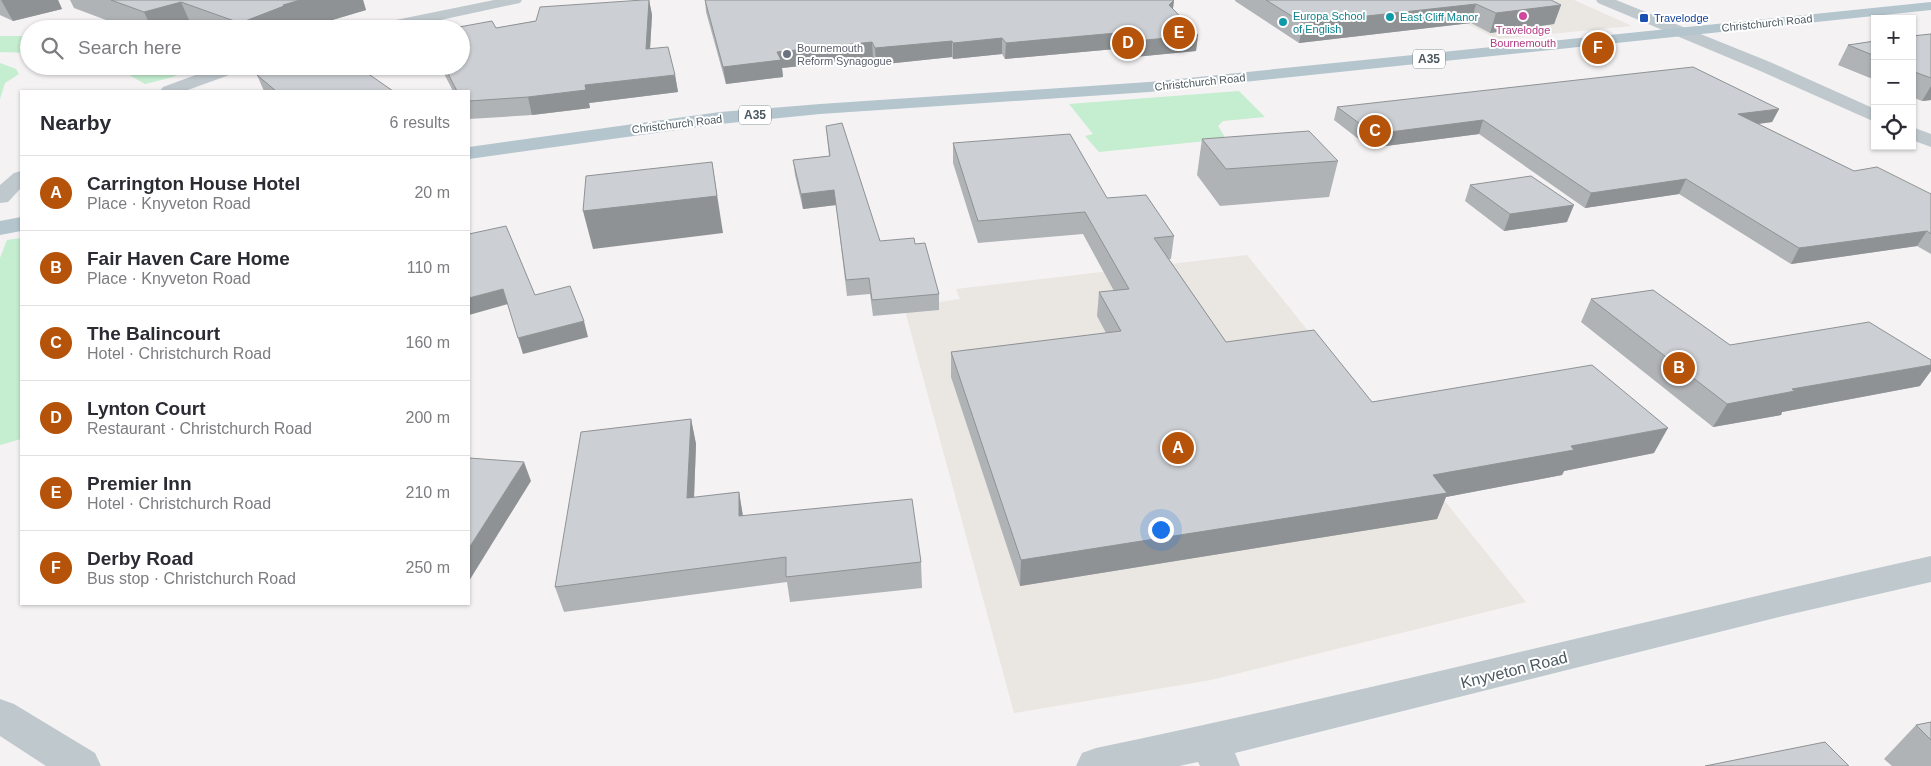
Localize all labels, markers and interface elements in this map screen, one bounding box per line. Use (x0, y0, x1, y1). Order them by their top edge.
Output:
place label: Europa School of English (1293, 10, 1365, 35)
marker: Travelodge Bournemouth (1517, 10, 1529, 22)
marker: East Cliff Manor (1384, 11, 1396, 23)
place label: East Cliff Manor (1400, 11, 1478, 23)
marker: Travelodge (1638, 12, 1650, 24)
place label: Travelodge (1654, 12, 1709, 24)
street label: Christchurch Road (1721, 12, 1813, 34)
pin: E (1163, 14, 1195, 52)
map controls (1871, 15, 1916, 150)
button: + (1871, 15, 1916, 60)
marker: Europa School of English (1277, 16, 1289, 28)
search box (20, 20, 470, 75)
pin: D (1112, 24, 1144, 62)
place label: Travelodge Bournemouth (1490, 24, 1556, 49)
pin: F (1582, 29, 1614, 67)
icon: search (38, 34, 66, 62)
text: Search here (78, 37, 182, 58)
place label: Bournemouth Reform Synagogue (797, 42, 892, 67)
marker: Bournemouth Reform Synagogue (781, 48, 793, 60)
road number: A35 (1413, 50, 1445, 68)
button: − (1871, 60, 1916, 105)
street label: Christchurch Road (1154, 71, 1246, 93)
button: locate (1871, 105, 1916, 150)
road number: A35 (739, 106, 771, 124)
text: Nearby (40, 111, 111, 134)
street label: Christchurch Road (631, 112, 723, 136)
pin: C (1359, 112, 1391, 150)
text: 6 results (390, 114, 450, 131)
text: Carrington House Hotel (87, 173, 300, 194)
text: A (50, 184, 62, 201)
text: 20 m (414, 184, 450, 201)
text: Place · Knyveton Road (87, 195, 251, 212)
text: Fair Haven Care Home (87, 248, 290, 269)
text: B (50, 259, 62, 276)
text: 110 m (407, 259, 450, 276)
text: Place · Knyveton Road (87, 270, 251, 287)
text: The Balincourt (87, 323, 220, 344)
text: C (50, 334, 62, 351)
text: 160 m (406, 334, 450, 351)
text: Hotel · Christchurch Road (87, 345, 271, 362)
pin: B (1663, 349, 1695, 387)
text: Lynton Court (87, 398, 206, 419)
text: D (50, 409, 62, 426)
text: 200 m (406, 409, 450, 426)
text: Restaurant · Christchurch Road (87, 420, 312, 437)
pin: A (1162, 429, 1194, 467)
text: Premier Inn (87, 473, 192, 494)
text: E (51, 484, 61, 501)
text: 210 m (406, 484, 450, 501)
text: Hotel · Christchurch Road (87, 495, 271, 512)
your location (1148, 517, 1174, 543)
text: Derby Road (87, 548, 194, 569)
text: F (51, 559, 61, 576)
text: 250 m (406, 559, 450, 576)
text: Bus stop · Christchurch Road (87, 570, 296, 587)
street label: Knyveton Road (1459, 649, 1569, 691)

